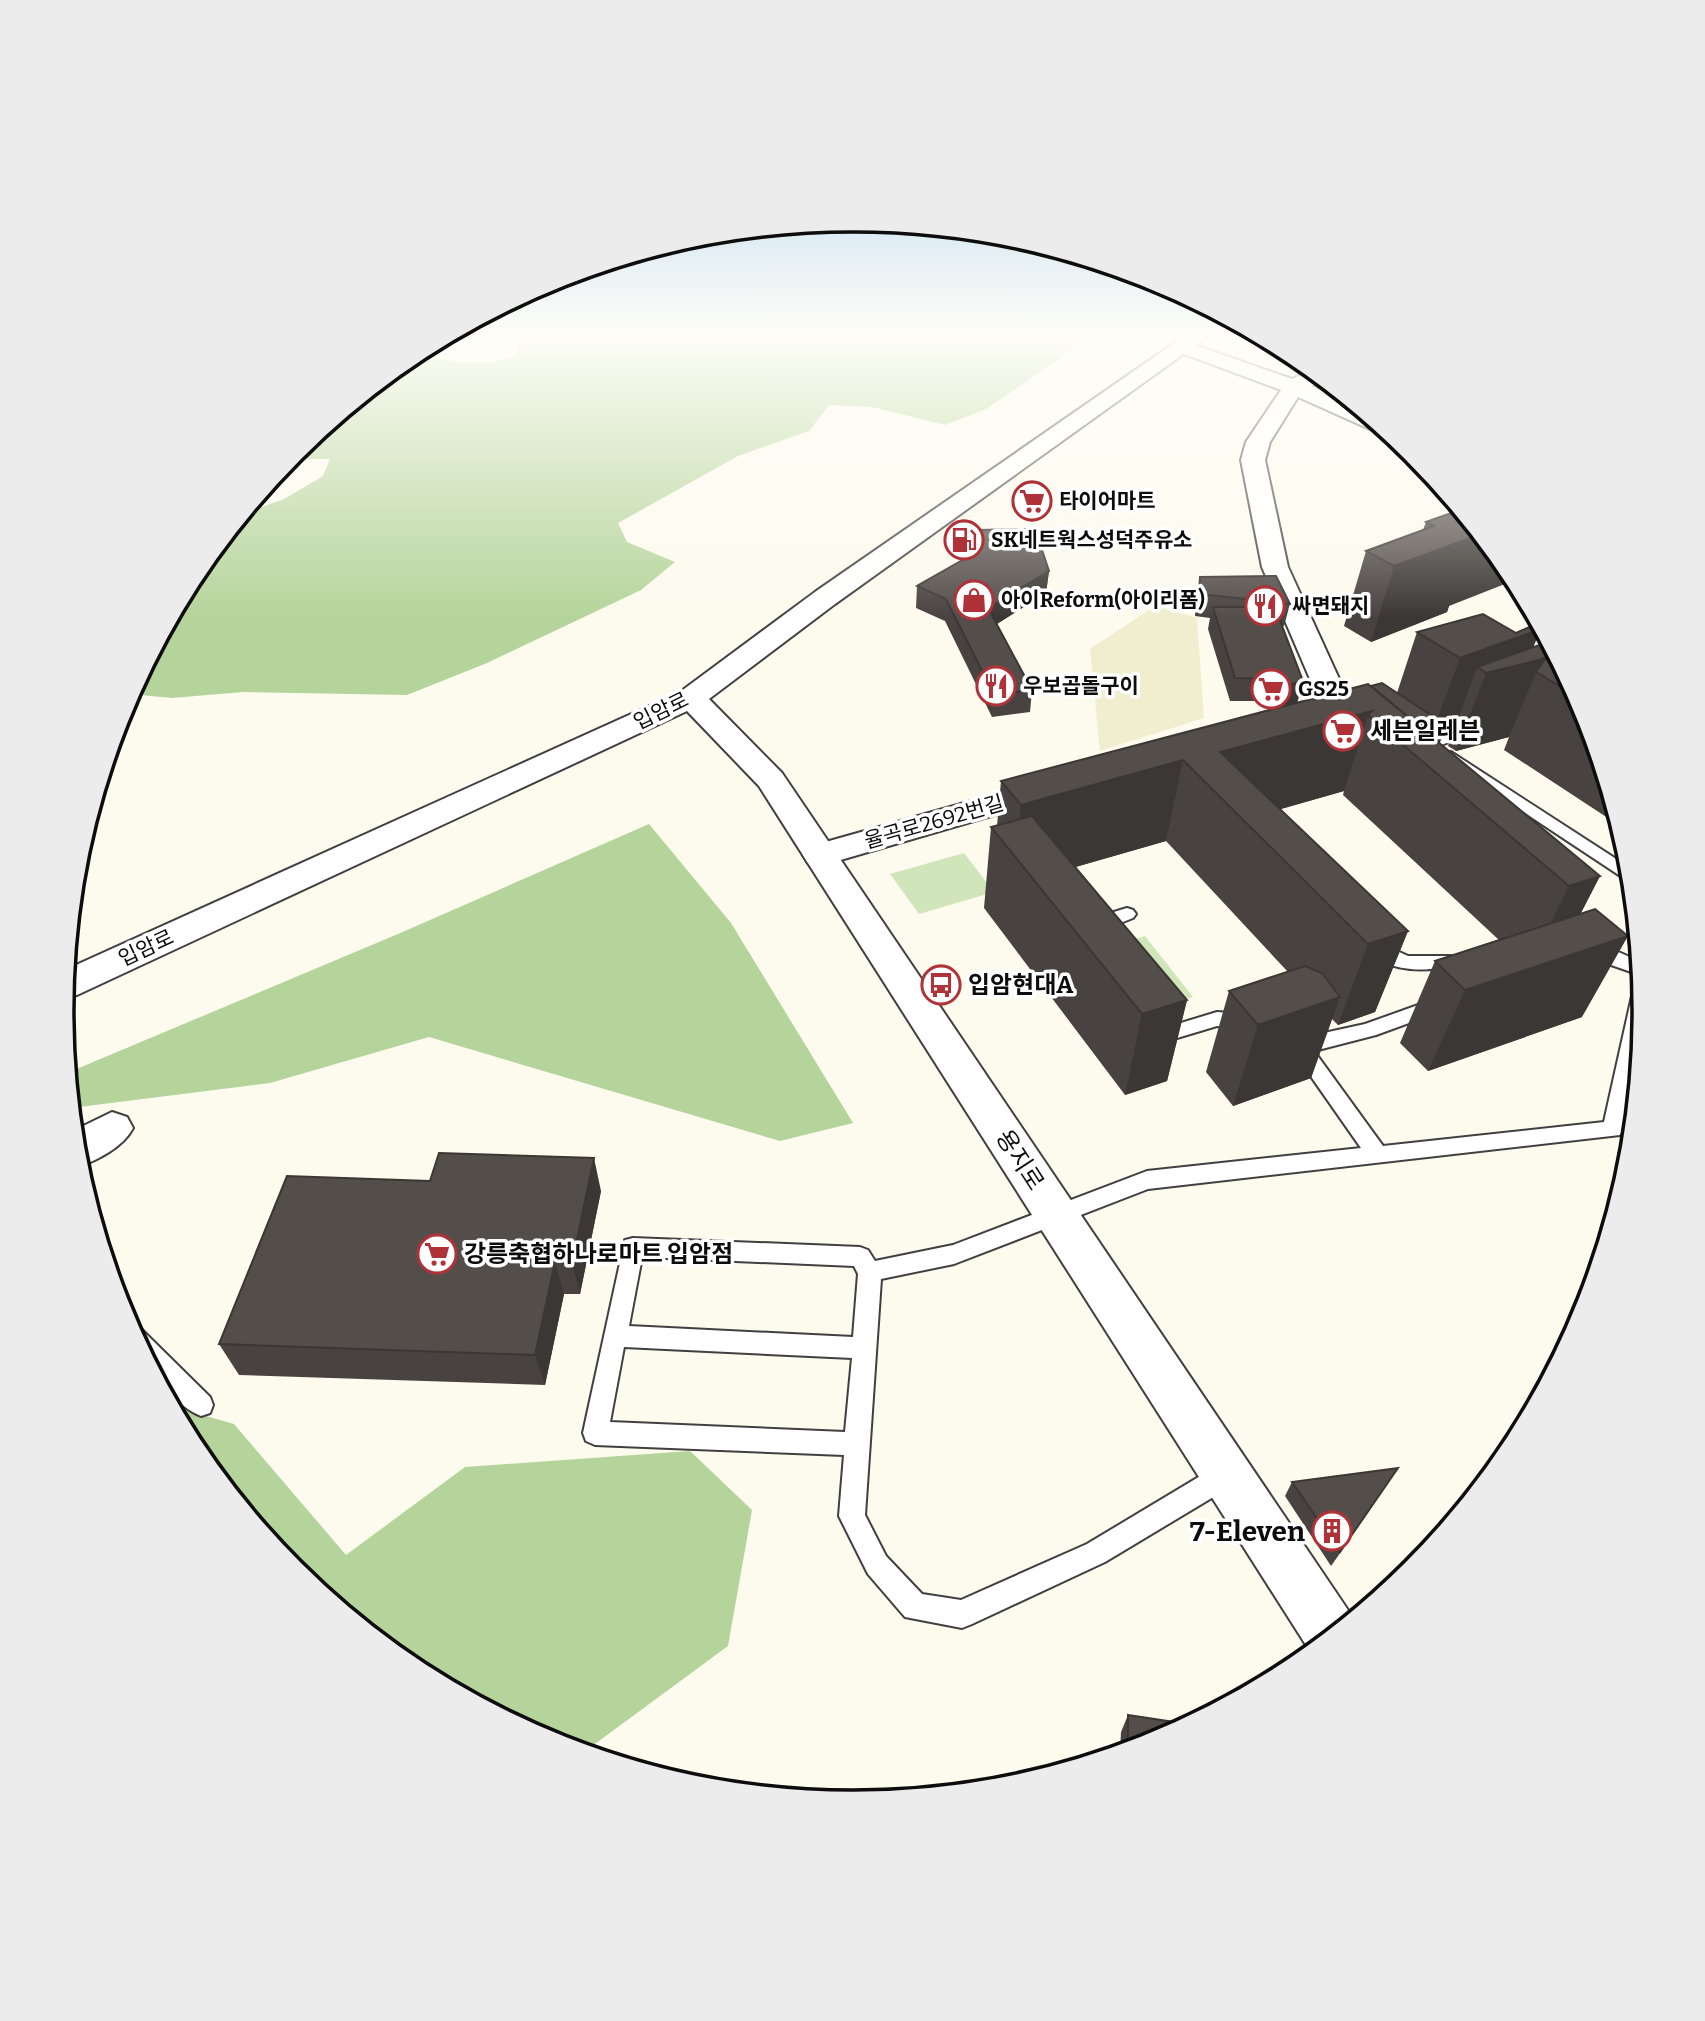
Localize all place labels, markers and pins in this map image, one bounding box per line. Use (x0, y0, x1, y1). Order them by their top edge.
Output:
supermarket icon: 타이어마트 (1011, 480, 1053, 522)
place label: 타이어마트 (1059, 488, 1156, 514)
fuel station icon: SK네트웍스성덕주유소 (943, 519, 985, 561)
place label: SK네트웍스성덕주유소 (991, 527, 1192, 553)
shop icon: 아이Reform(아이리폼) (953, 579, 995, 621)
restaurant icon: 싸면돼지 (1244, 585, 1286, 627)
place label: 아이Reform(아이리폼) (1001, 587, 1205, 613)
place label: 싸면돼지 (1292, 593, 1369, 619)
restaurant icon: 우보곱돌구이 (975, 665, 1017, 707)
supermarket icon: GS25 (1250, 668, 1292, 710)
place label: 우보곱돌구이 (1023, 673, 1139, 699)
place label: GS25 (1298, 676, 1349, 702)
supermarket icon: 세븐일레븐 (1322, 710, 1364, 752)
place label: 세븐일레븐 (1370, 717, 1480, 745)
bus stop icon: 입암현대A (920, 964, 962, 1006)
place label: 입암현대A (968, 971, 1074, 999)
supermarket icon: 강릉축협하나로마트 입암점 (416, 1233, 458, 1275)
place label: 강릉축협하나로마트 입암점 (464, 1240, 733, 1268)
building icon: 7-Eleven (1311, 1510, 1353, 1552)
place label: 7-Eleven (1190, 1515, 1305, 1548)

